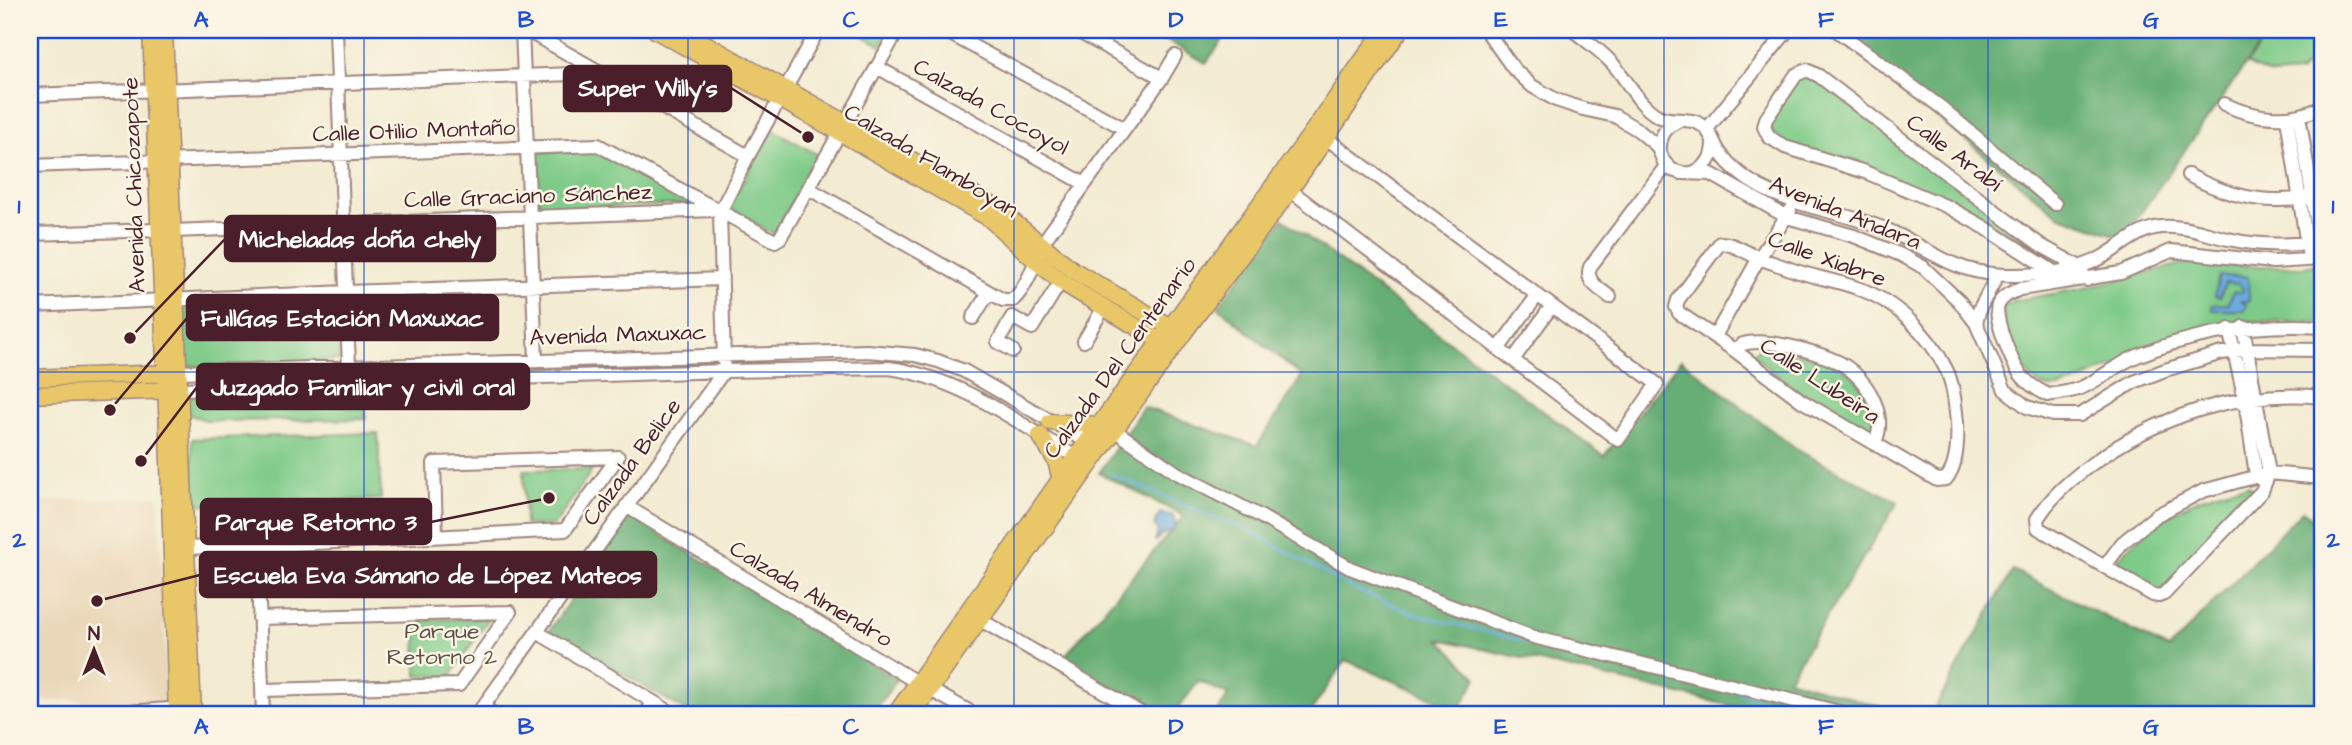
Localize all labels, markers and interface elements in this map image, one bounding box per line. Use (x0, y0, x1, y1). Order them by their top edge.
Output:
text: A (194, 4, 209, 36)
text: B (518, 4, 535, 36)
text: C (843, 4, 860, 36)
text: D (1169, 4, 1184, 36)
text: E (1494, 4, 1508, 36)
text: F (1818, 4, 1835, 36)
text: G (2143, 4, 2159, 36)
street label: Calzada Cocoyol (907, 51, 1075, 164)
callout: Super Willy's (564, 66, 731, 111)
text: Super Willy's (577, 72, 718, 108)
street label: Avenida Chicozapote (114, 76, 154, 294)
street label: Calzada Flamboyan (837, 96, 1024, 227)
street label: Calle Arabí (1899, 106, 2009, 200)
street label: Calle Otilio Montaño (312, 111, 516, 151)
street label: Avenida Andara (1764, 168, 1926, 258)
street label: Calle Graciano Sánchez (403, 176, 653, 216)
text: 1 (18, 190, 21, 222)
text: 1 (2332, 190, 2335, 222)
callout: Micheladas doña chely (225, 216, 495, 261)
text: Micheladas doña chely (239, 223, 482, 259)
street label: Calle Xiabre (1763, 223, 1891, 295)
street label: Calzada Del Centenario (1036, 251, 1204, 465)
callout: FullGas Estación Maxuxac (187, 295, 498, 340)
text: FullGas Estación Maxuxac (200, 302, 484, 336)
street label: Avenida Maxuxac (529, 316, 707, 354)
street label: Calle Lubeira (1754, 330, 1887, 432)
callout: Juzgado Familiar y civil oral (197, 364, 529, 409)
text: Juzgado Familiar y civil oral (210, 371, 515, 407)
street label: Calzada Belice (575, 392, 689, 532)
callout: Parque Retorno 3 (201, 499, 431, 544)
text: Parque Retorno 3 (215, 506, 418, 540)
text: 2 (11, 524, 26, 556)
text: 2 (2325, 524, 2340, 556)
street label: Calzada Almendro (723, 533, 899, 655)
callout: Escuela Eva Sámano de López Mateos (200, 552, 656, 597)
text: Escuela Eva Sámano de López Mateos (214, 559, 642, 593)
park label: Parque Retorno 2 (387, 615, 497, 673)
north arrow (60, 616, 130, 686)
text: N (88, 621, 100, 648)
text: A (194, 711, 209, 743)
text: B (518, 711, 535, 743)
text: C (843, 711, 860, 743)
text: D (1169, 711, 1184, 743)
text: E (1494, 711, 1508, 743)
text: F (1818, 711, 1835, 743)
text: G (2143, 711, 2159, 743)

